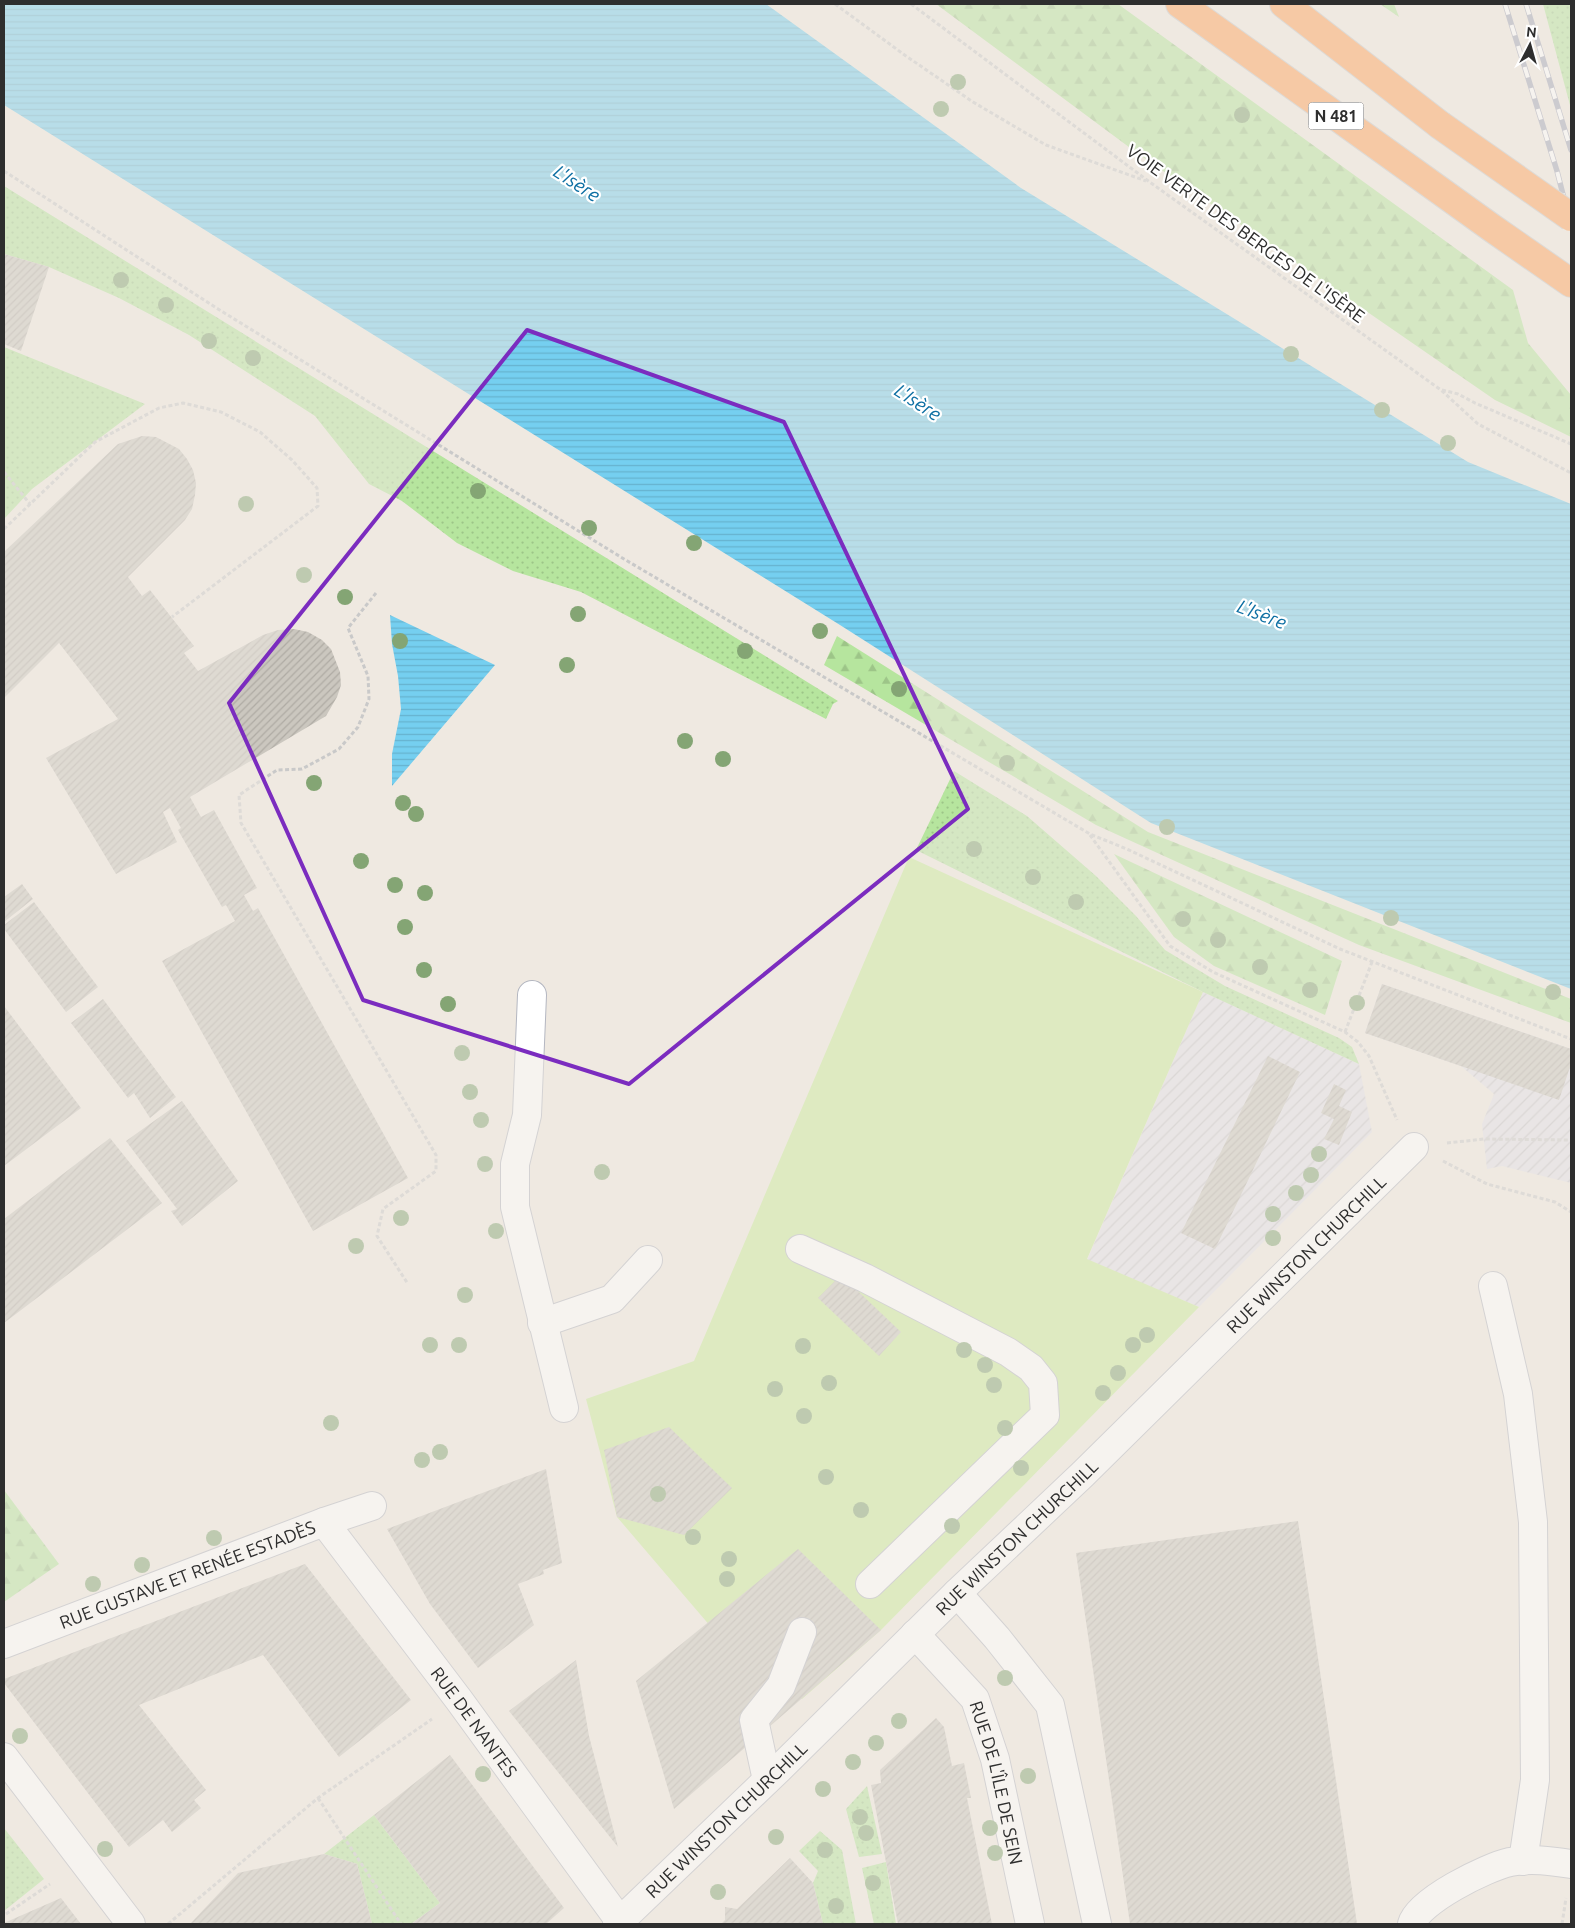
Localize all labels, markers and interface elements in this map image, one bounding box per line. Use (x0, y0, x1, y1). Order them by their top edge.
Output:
north arrow (1505, 20, 1555, 70)
text: N (1525, 24, 1537, 41)
road number: N 481 (1308, 102, 1364, 130)
street label: VOIE VERTE DES BERGES DE L'ISÈRE (1123, 139, 1370, 326)
water label: L'Isère (550, 160, 605, 206)
water label: L'Isère (891, 379, 946, 425)
water label: L'Isère (1234, 595, 1290, 634)
street label: RUE WINSTON CHURCHILL (1222, 1171, 1389, 1337)
street label: RUE WINSTON CHURCHILL (931, 1456, 1101, 1619)
street label: RUE GUSTAVE ET RENÉE ESTADÈS (56, 1516, 318, 1632)
street label: RUE DE NANTES (427, 1663, 521, 1781)
street label: RUE DE L'ÎLE DE SEIN (966, 1698, 1027, 1866)
street label: RUE WINSTON CHURCHILL (641, 1738, 811, 1901)

